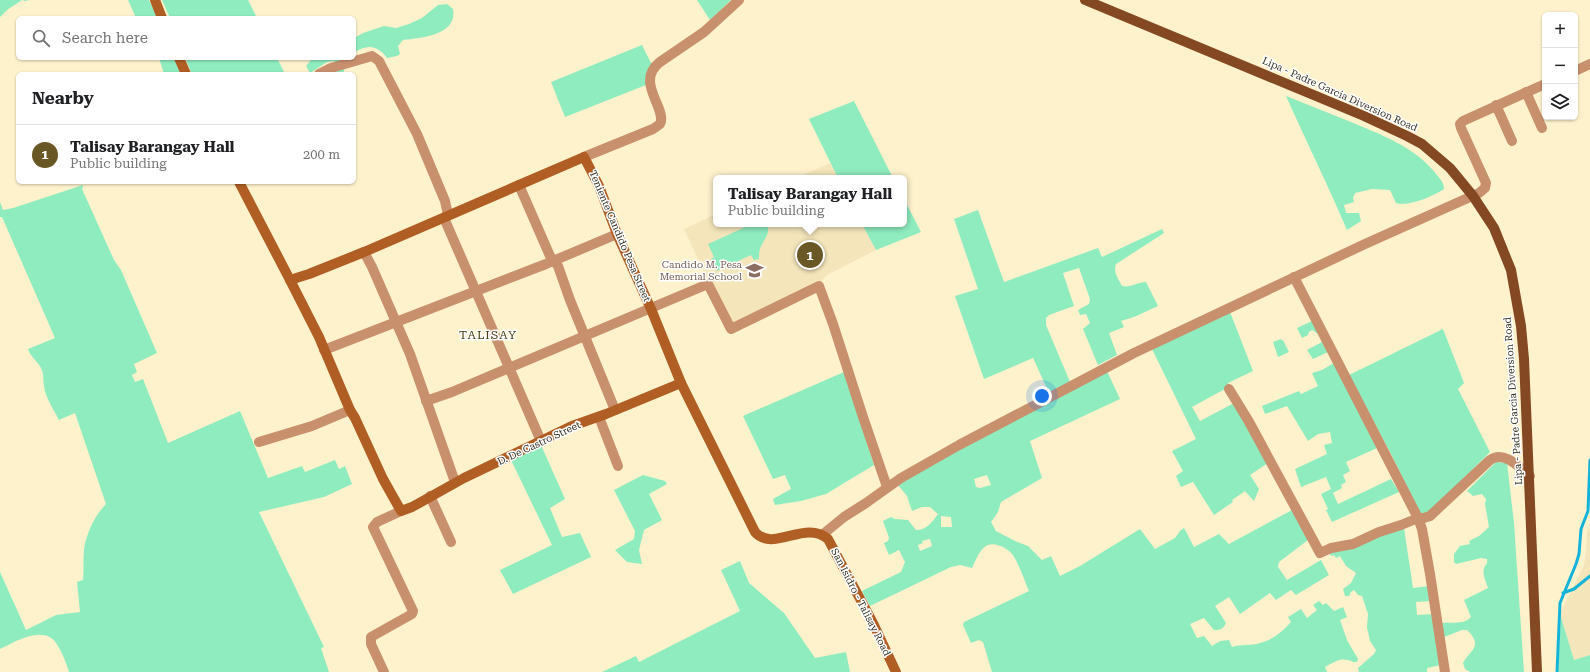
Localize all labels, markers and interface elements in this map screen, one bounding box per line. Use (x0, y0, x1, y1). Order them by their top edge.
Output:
map controls (1542, 12, 1578, 120)
button: + (1542, 12, 1578, 48)
search box (16, 16, 356, 60)
icon: search (30, 27, 52, 49)
text: Search here (62, 29, 148, 47)
button: − (1542, 48, 1578, 84)
street label: Lipa - Padre Garcia Diversion Road (1261, 55, 1420, 134)
button: layers (1542, 84, 1578, 120)
text: Nearby (32, 88, 94, 108)
text: Talisay Barangay Hall (70, 138, 235, 156)
text: 1 (41, 147, 49, 162)
text: 200 m (303, 147, 340, 162)
text: Public building (70, 156, 167, 171)
street label: Teniente Candido Pesa Street (587, 169, 653, 304)
popup (713, 175, 907, 227)
text: Talisay Barangay Hall (728, 185, 892, 203)
text: Public building (728, 203, 824, 218)
pin: 1 (797, 240, 823, 270)
place label: Candido M. Pesa Memorial School (660, 259, 743, 282)
school or university icon: Candido M. Pesa Memorial School (745, 260, 765, 280)
street label: Lipa - Padre Garcia Diversion Road (1502, 316, 1524, 485)
district label: TALISAY (459, 328, 517, 342)
your location (1032, 386, 1052, 406)
street label: D. De Castro Street (496, 419, 583, 467)
street label: San Isidro - Talisay Road (829, 546, 893, 658)

